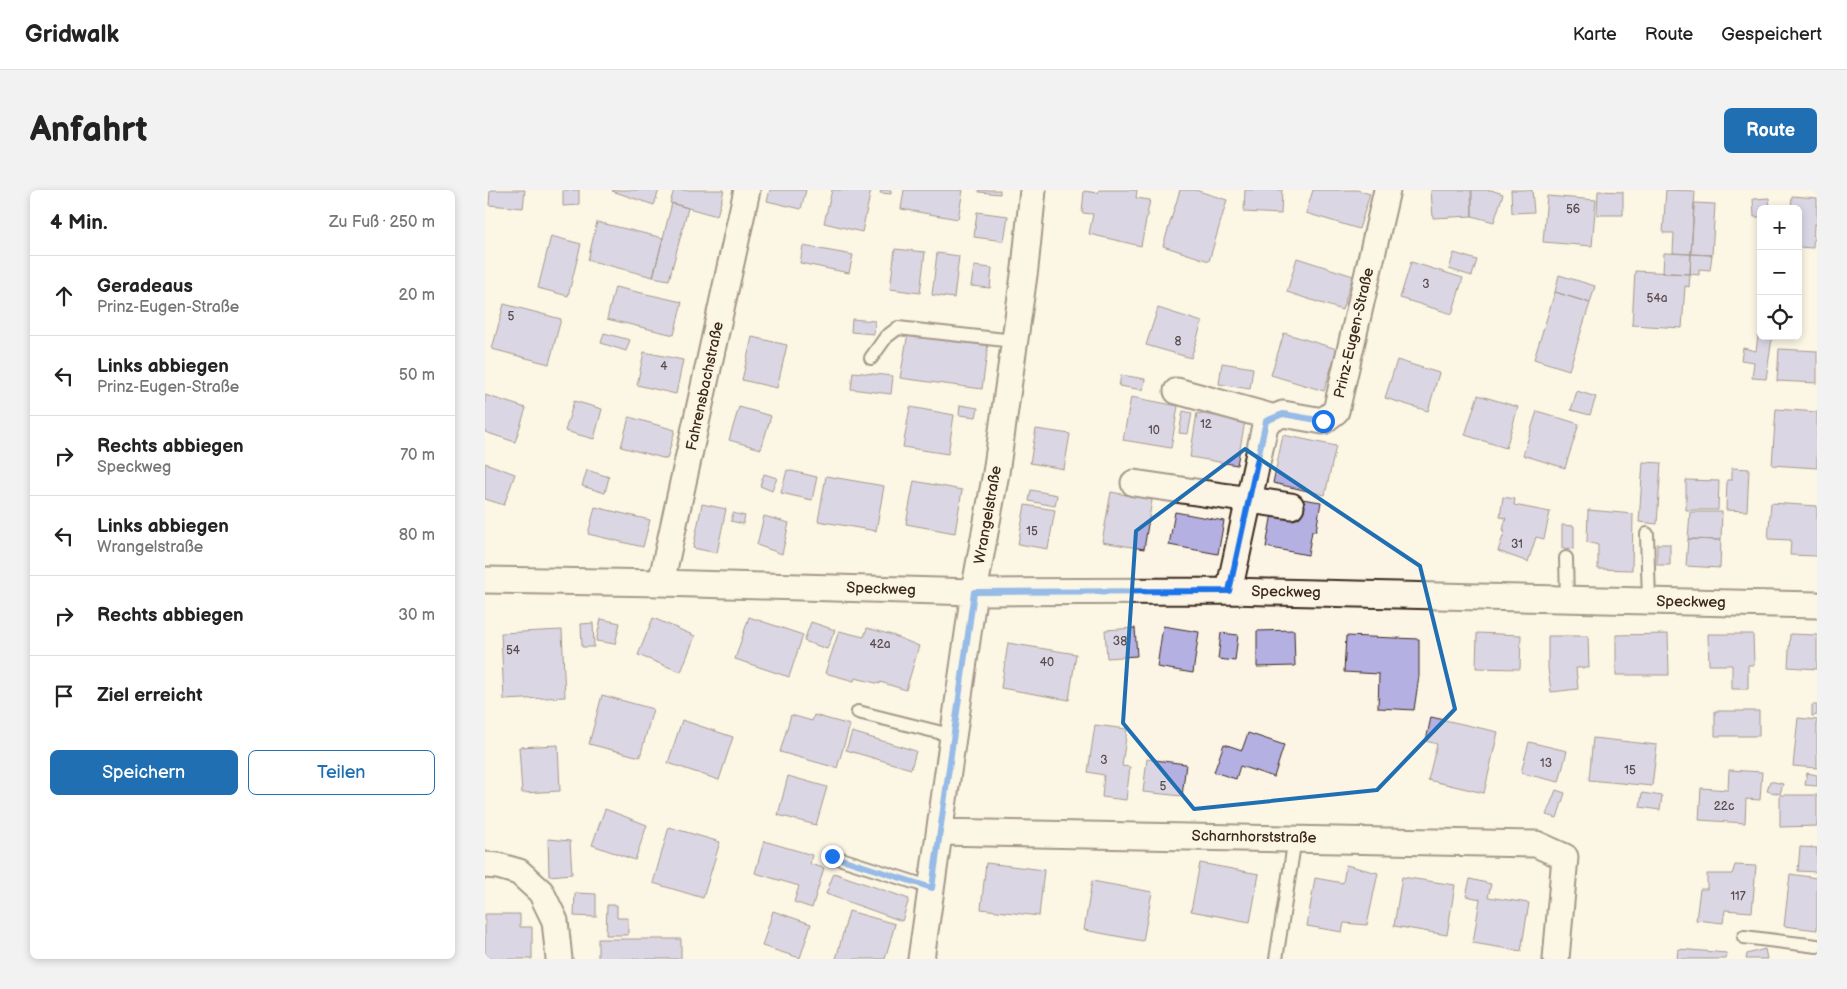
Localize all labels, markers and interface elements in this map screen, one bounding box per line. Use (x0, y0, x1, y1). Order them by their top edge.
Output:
text: Gridwalk (25, 20, 119, 49)
text: Karte (1573, 24, 1617, 45)
text: Route (1645, 24, 1693, 45)
text: Gespeichert (1721, 24, 1822, 45)
button: Route (1724, 108, 1817, 153)
text: Anfahrt (30, 109, 148, 152)
house number: 56 (1566, 202, 1580, 217)
map controls (1757, 205, 1802, 340)
button: + (1757, 205, 1802, 250)
text: 4 Min. (50, 210, 108, 235)
text: Zu Fuß · 250 m (329, 213, 435, 232)
button: − (1757, 250, 1802, 295)
street label: Prinz-Eugen-Straße (1330, 266, 1378, 400)
text: Geradeaus (97, 275, 193, 298)
house number: 3 (1422, 277, 1430, 292)
icon: ahead (50, 282, 78, 310)
text: 20 m (399, 286, 435, 305)
house number: 54a (1647, 291, 1668, 306)
button: locate (1757, 295, 1802, 340)
text: Prinz-Eugen-Straße (97, 298, 239, 317)
house number: 5 (508, 309, 515, 324)
street label: Fahrensbachstraße (682, 320, 728, 452)
house number: 8 (1175, 334, 1182, 349)
text: Links abbiegen (97, 355, 229, 378)
house number: 4 (660, 359, 668, 374)
icon: left (50, 362, 78, 390)
text: 50 m (399, 366, 435, 385)
text: Prinz-Eugen-Straße (97, 378, 239, 397)
route start (1312, 410, 1335, 433)
house number: 12 (1200, 417, 1212, 432)
house number: 10 (1148, 423, 1160, 438)
text: Rechts abbiegen (97, 435, 244, 458)
icon: right (50, 442, 78, 470)
text: 70 m (400, 446, 435, 465)
text: Speckweg (97, 458, 171, 477)
street label: Wrangelstraße (970, 464, 1006, 566)
text: Links abbiegen (97, 515, 229, 538)
icon: left (50, 522, 78, 550)
house number: 15 (1026, 524, 1038, 539)
text: 80 m (399, 526, 435, 545)
house number: 31 (1511, 537, 1523, 552)
text: Wrangelstraße (97, 538, 203, 557)
street label: Speckweg (846, 578, 916, 600)
street label: Speckweg (1251, 582, 1321, 602)
street label: Speckweg (1656, 592, 1726, 612)
icon: right (50, 602, 78, 630)
text: Rechts abbiegen (97, 604, 244, 627)
text: 30 m (398, 606, 435, 625)
house number: 38 (1113, 634, 1127, 649)
house number: 42a (869, 637, 891, 652)
house number: 54 (506, 643, 521, 658)
house number: 40 (1040, 655, 1054, 670)
icon: arrive (50, 682, 78, 710)
text: Ziel erreicht (97, 684, 203, 707)
button: Speichern (50, 750, 238, 795)
button: Teilen (248, 750, 435, 795)
house number: 3 (1100, 753, 1108, 768)
house number: 13 (1540, 756, 1552, 771)
house number: 15 (1624, 763, 1636, 778)
house number: 5 (1160, 779, 1167, 794)
house number: 22c (1714, 799, 1734, 814)
street label: Scharnhorststraße (1191, 826, 1317, 848)
route end (821, 845, 844, 868)
house number: 117 (1730, 889, 1746, 904)

